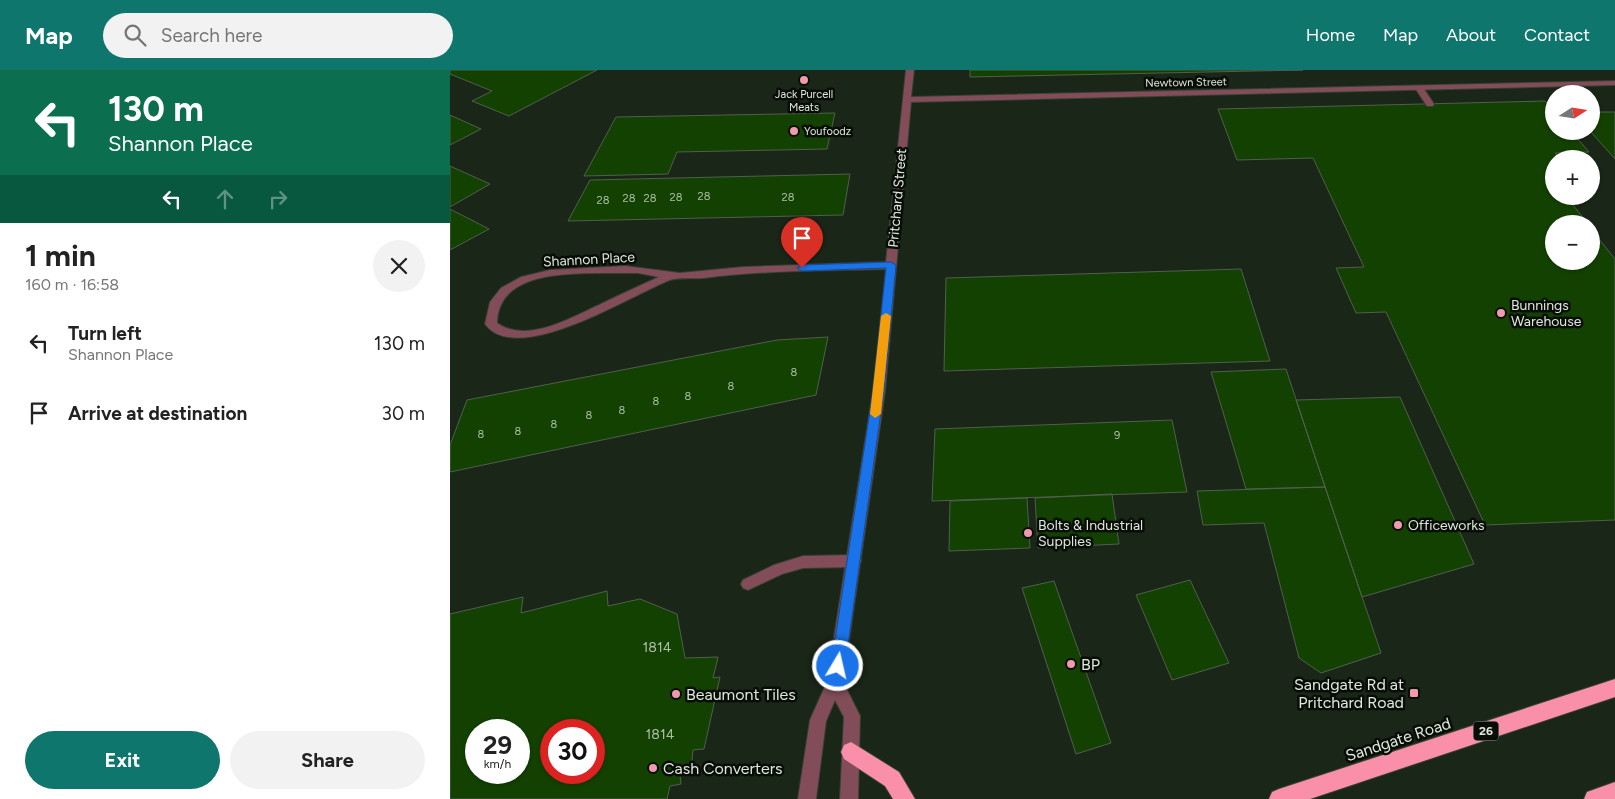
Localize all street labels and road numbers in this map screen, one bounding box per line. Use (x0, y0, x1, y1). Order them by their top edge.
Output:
street label: Newtown Street (1145, 75, 1227, 90)
street label: Pritchard Street (885, 148, 910, 248)
street label: Shannon Place (543, 249, 636, 270)
street label: Sandgate Road (1343, 714, 1453, 765)
road number: 26 (1474, 721, 1498, 740)

